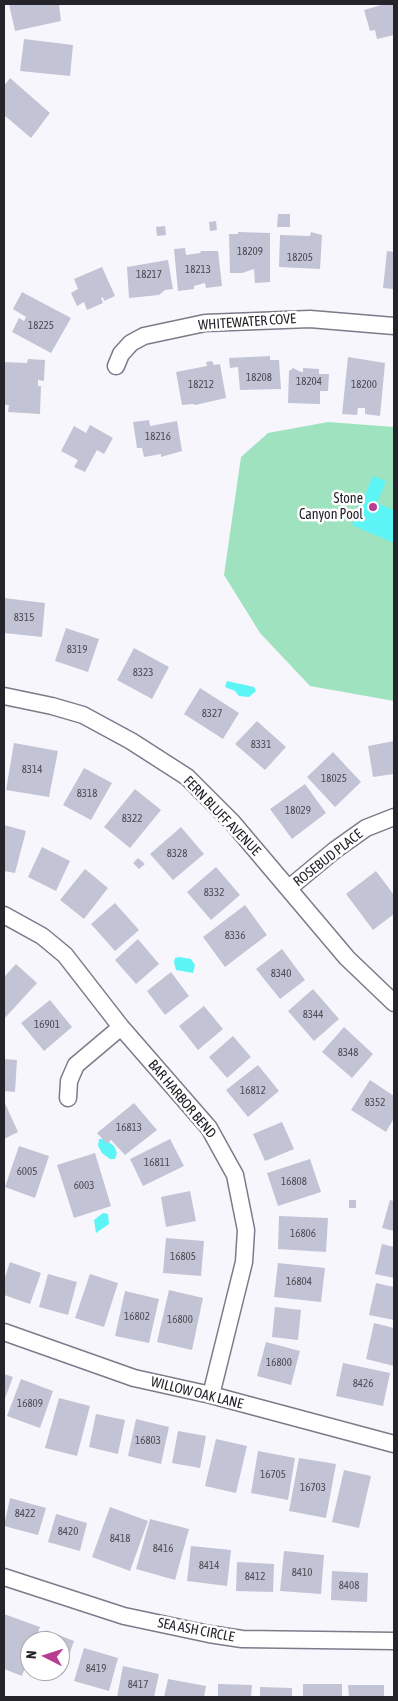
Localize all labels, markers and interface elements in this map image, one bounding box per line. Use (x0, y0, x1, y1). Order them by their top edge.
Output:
house number: 18209 (237, 245, 263, 259)
house number: 18205 (287, 251, 313, 265)
house number: 18213 (185, 263, 211, 277)
house number: 18217 (136, 268, 162, 282)
street label: WHITEWATER COVE (198, 310, 296, 334)
house number: 18225 (28, 319, 54, 333)
house number: 18208 (246, 371, 272, 385)
house number: 18204 (296, 375, 322, 389)
house number: 18212 (188, 378, 214, 392)
house number: 18200 (351, 378, 377, 392)
house number: 18216 (145, 430, 171, 444)
place label: Stone Canyon Pool (299, 491, 363, 524)
marker: Stone Canyon Pool (367, 501, 379, 513)
house number: 8315 (14, 611, 34, 625)
house number: 8319 (67, 643, 87, 657)
house number: 8323 (133, 666, 153, 680)
house number: 8327 (202, 707, 222, 721)
house number: 8331 (251, 738, 271, 752)
house number: 8314 (22, 763, 42, 777)
house number: 18025 (321, 772, 347, 786)
street label: FERN BLUFF AVENUE (180, 773, 264, 859)
house number: 8318 (77, 787, 97, 801)
house number: 18029 (285, 804, 311, 818)
house number: 8322 (122, 812, 142, 826)
street label: ROSEBUD PLACE (290, 826, 366, 890)
house number: 8328 (167, 847, 187, 861)
house number: 8332 (204, 886, 224, 900)
house number: 8336 (225, 929, 245, 943)
house number: 8340 (271, 967, 291, 981)
house number: 8344 (303, 1008, 323, 1022)
house number: 16901 (34, 1018, 60, 1032)
house number: 8348 (338, 1046, 358, 1060)
street label: BAR HARBOR BEND (144, 1057, 220, 1141)
house number: 16812 (240, 1084, 266, 1098)
house number: 8352 (365, 1096, 385, 1110)
house number: 16813 (116, 1121, 142, 1135)
house number: 16811 (144, 1156, 170, 1170)
house number: 6005 (17, 1165, 37, 1179)
house number: 16808 (281, 1175, 307, 1189)
house number: 6003 (74, 1179, 94, 1193)
house number: 16806 (290, 1227, 316, 1241)
house number: 16805 (170, 1250, 196, 1264)
house number: 16804 (286, 1275, 312, 1289)
house number: 16802 (124, 1310, 150, 1324)
house number: 16800 (167, 1313, 193, 1327)
house number: 16800 (266, 1356, 292, 1370)
street label: WILLOW OAK LANE (149, 1373, 245, 1413)
house number: 8426 (353, 1377, 373, 1391)
house number: 16809 (17, 1397, 43, 1411)
house number: 16803 (135, 1434, 161, 1448)
house number: 16705 (260, 1468, 286, 1482)
house number: 16703 (300, 1481, 326, 1495)
house number: 8422 (15, 1507, 35, 1521)
house number: 8420 (58, 1525, 78, 1539)
house number: 8418 (110, 1532, 130, 1546)
house number: 8416 (153, 1542, 173, 1556)
house number: 8414 (199, 1559, 219, 1573)
house number: 8410 (292, 1566, 312, 1580)
house number: 8412 (245, 1570, 265, 1584)
house number: 8408 (339, 1579, 359, 1593)
street label: SEA ASH CIRCLE (156, 1614, 236, 1646)
north arrow (20, 1631, 70, 1681)
text: N (23, 1650, 39, 1660)
house number: 8419 (86, 1662, 106, 1676)
house number: 8417 (128, 1678, 148, 1692)

